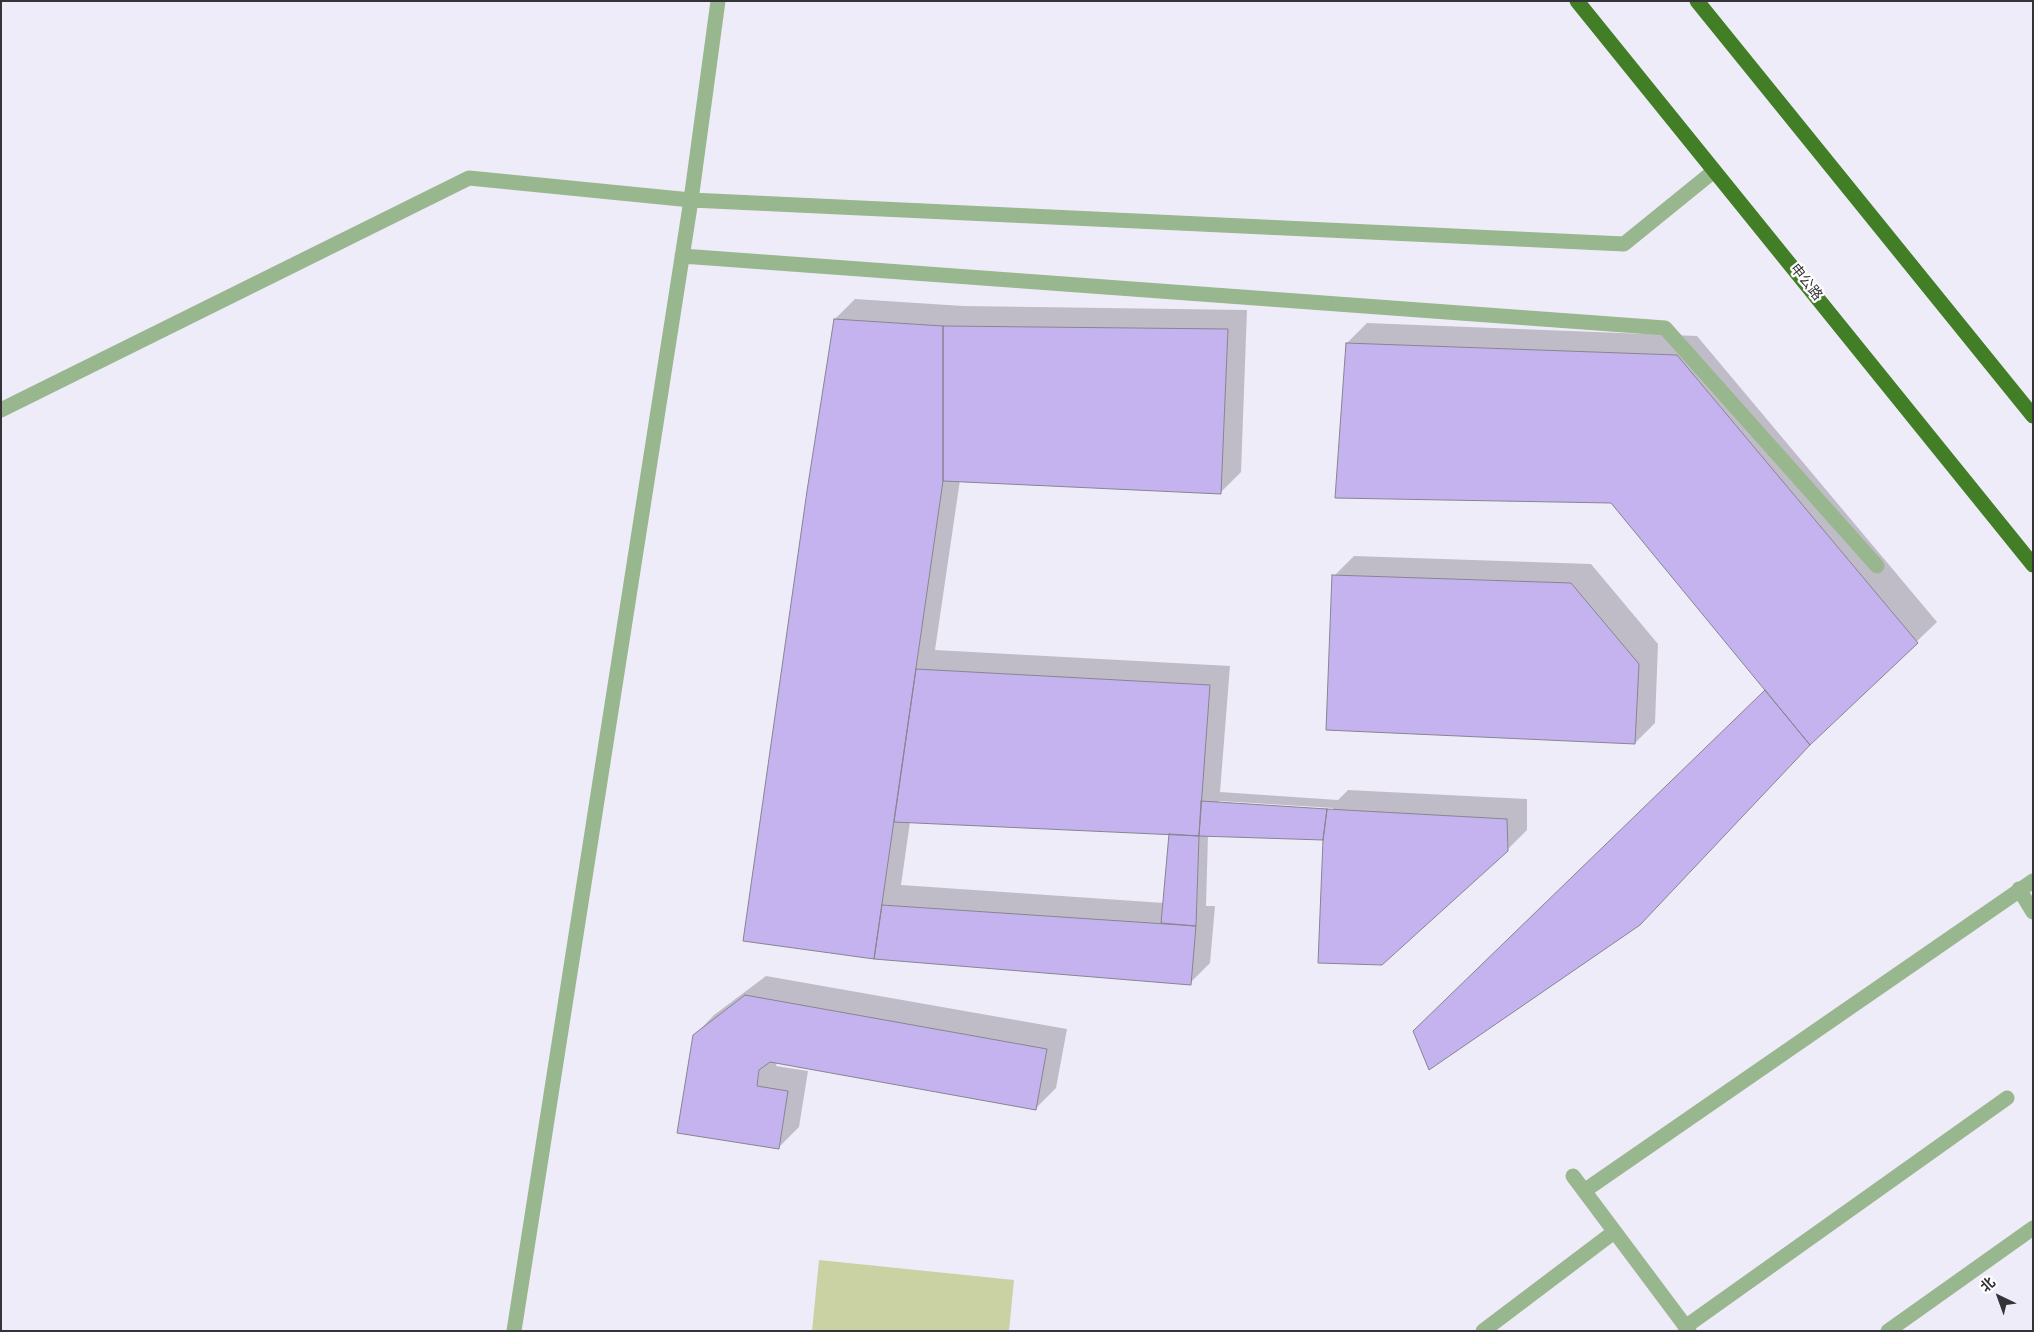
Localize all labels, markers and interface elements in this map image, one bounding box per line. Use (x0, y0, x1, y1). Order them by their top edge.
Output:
street label: 申公路 (1785, 261, 1825, 305)
north arrow (1974, 1272, 2024, 1322)
text: 北 (1978, 1274, 2000, 1296)

